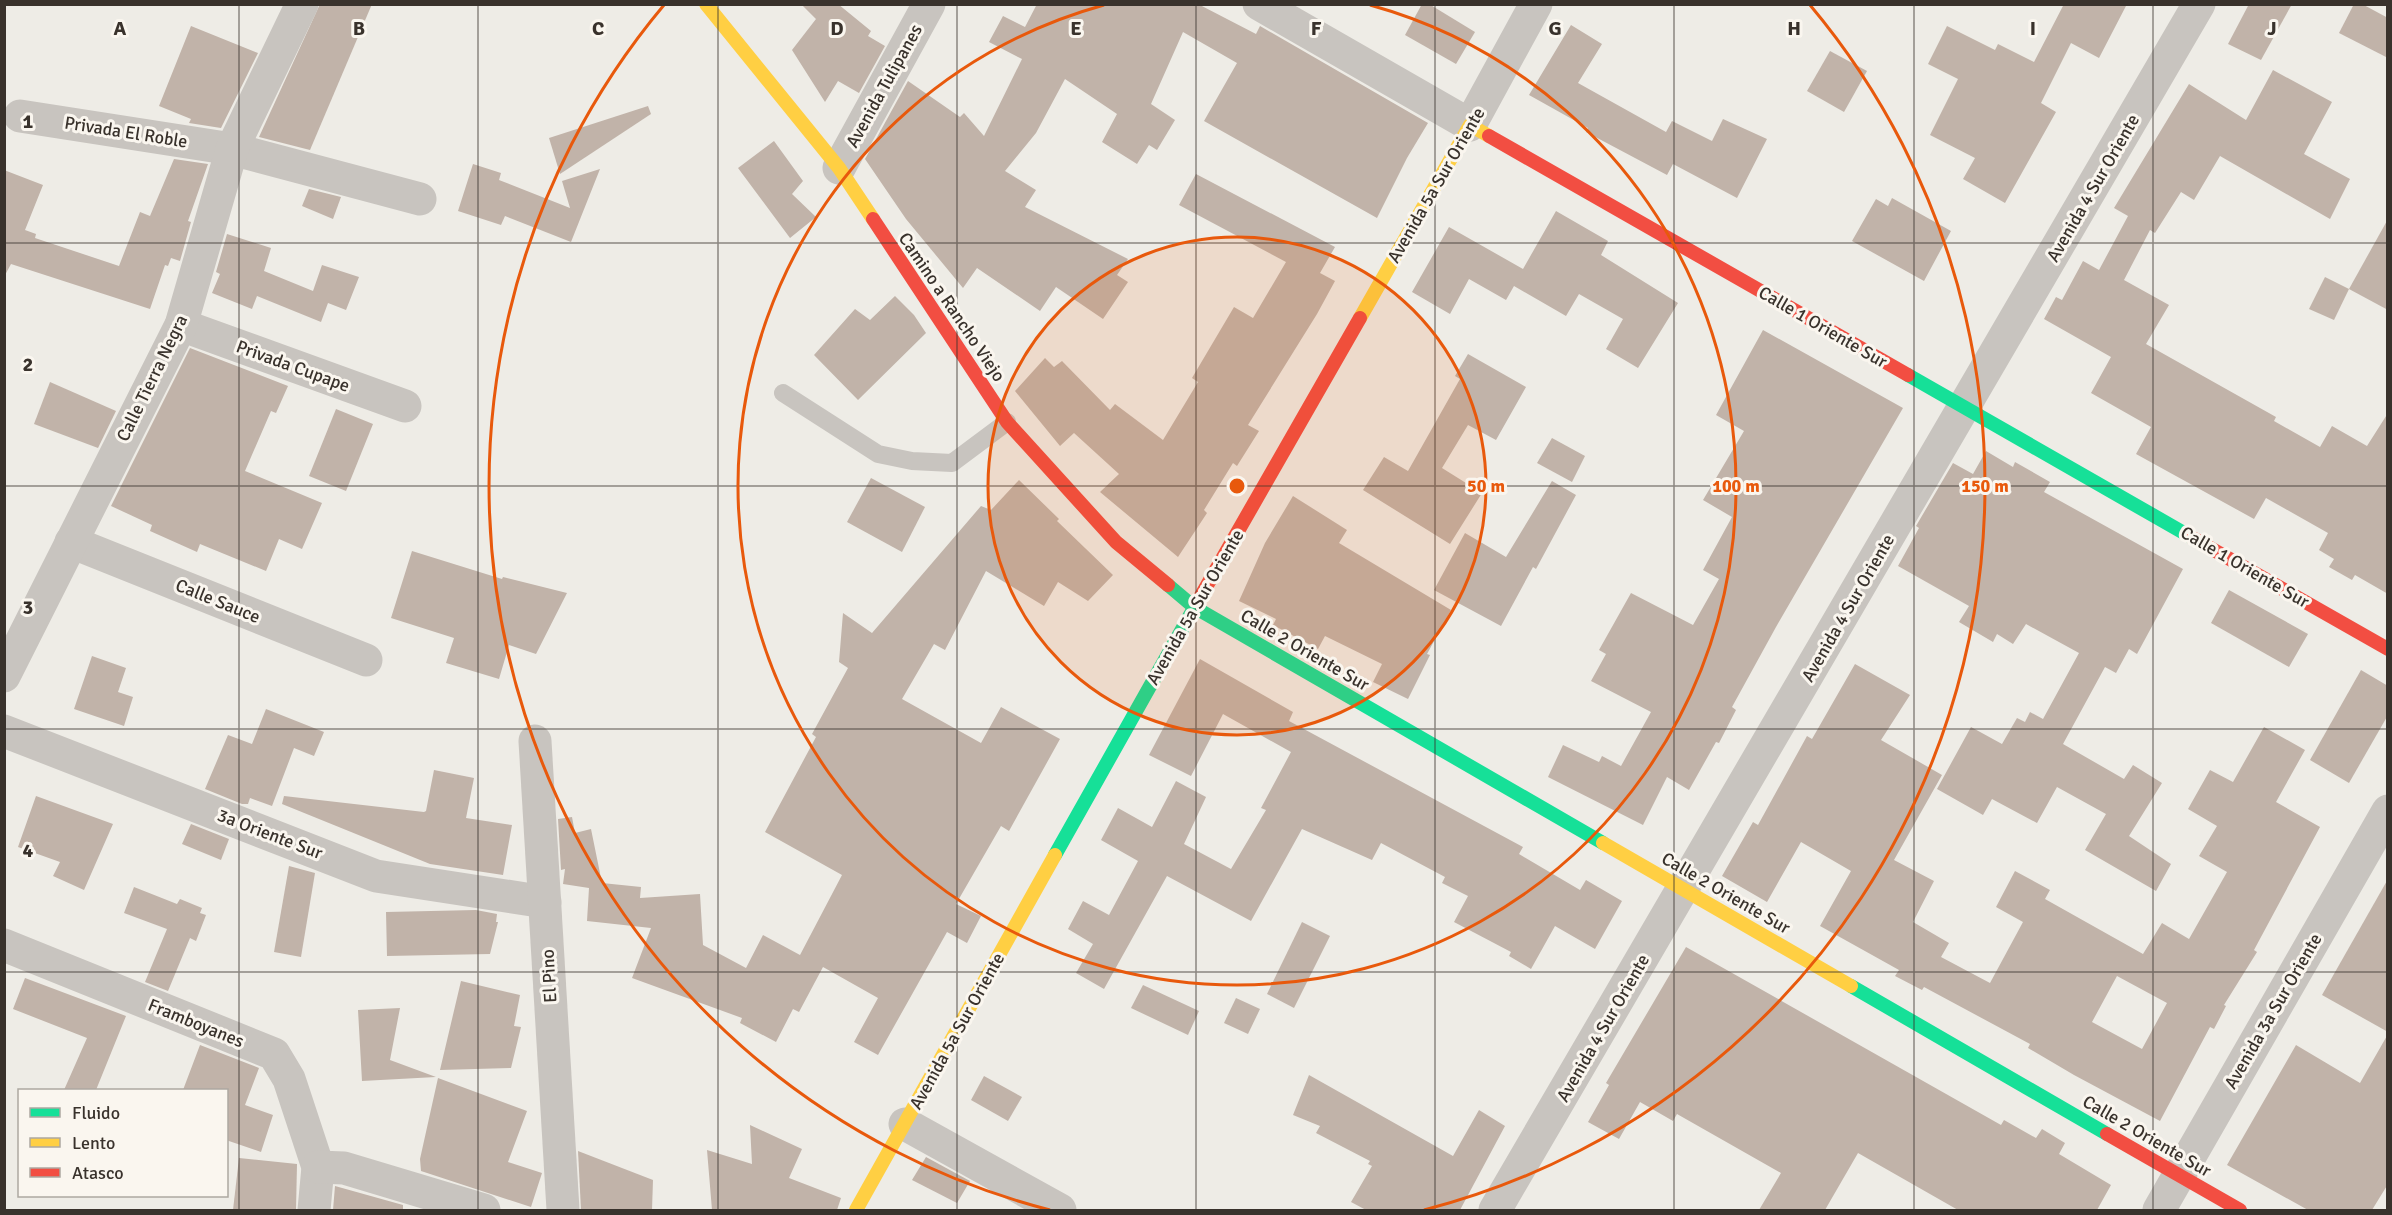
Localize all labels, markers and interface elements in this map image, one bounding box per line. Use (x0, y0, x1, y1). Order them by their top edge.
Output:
text: A (114, 16, 127, 41)
text: B (353, 16, 365, 41)
text: C (592, 16, 604, 41)
text: D (830, 16, 844, 41)
text: E (1070, 16, 1082, 41)
text: F (1311, 16, 1322, 41)
text: G (1548, 16, 1562, 41)
text: H (1787, 16, 1801, 41)
text: I (2030, 16, 2036, 41)
text: J (2267, 16, 2277, 41)
street label: Avenida Tulipanes (841, 20, 927, 152)
street label: Avenida 5a Sur Oriente (1383, 103, 1489, 267)
text: 1 (23, 109, 34, 134)
street label: Avenida 4 Sur Oriente (2042, 110, 2144, 266)
street label: Privada El Roble (63, 111, 189, 153)
street label: Camino a Rancho Viejo (894, 228, 1010, 386)
street label: Calle 1 Oriente Sur (1755, 281, 1892, 373)
street label: Calle Tierra Negra (112, 311, 192, 445)
street label: Privada Cupape (233, 335, 353, 397)
text: 2 (23, 352, 33, 377)
text: 50 m (1467, 475, 1505, 497)
text: 100 m (1712, 475, 1760, 497)
text: 150 m (1961, 475, 2009, 497)
centre of rings (1227, 476, 1247, 496)
street label: Calle 1 Oriente Sur (2177, 521, 2314, 613)
street label: Avenida 5a Sur Oriente (1142, 525, 1248, 689)
street label: Avenida 4 Sur Oriente (1797, 530, 1899, 686)
street label: Calle Sauce (172, 574, 264, 628)
text: 3 (23, 595, 33, 620)
street label: Calle 2 Oriente Sur (1237, 604, 1374, 696)
street label: 3a Oriente Sur (214, 804, 326, 864)
text: 4 (23, 838, 34, 863)
street label: Calle 2 Oriente Sur (1658, 847, 1795, 939)
street label: Avenida 3a Sur Oriente (2220, 929, 2326, 1093)
street label: El Pino (537, 949, 561, 1003)
street label: Avenida 5a Sur Oriente (905, 949, 1009, 1113)
street label: Avenida 4 Sur Oriente (1552, 950, 1654, 1106)
street label: Framboyanes (145, 994, 247, 1052)
legend (18, 1089, 228, 1197)
street label: Calle 2 Oriente Sur (2079, 1090, 2216, 1182)
text: Fluido (72, 1102, 120, 1124)
text: Lento (72, 1132, 115, 1154)
text: Atasco (72, 1162, 124, 1184)

